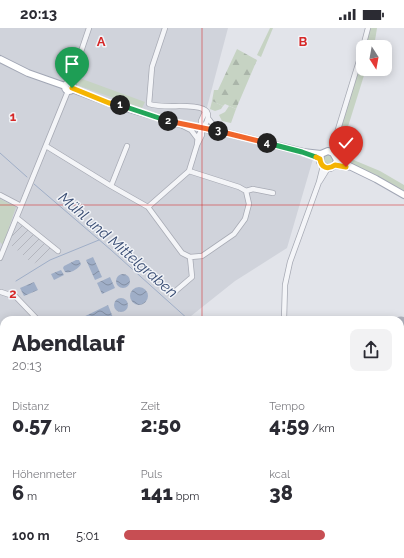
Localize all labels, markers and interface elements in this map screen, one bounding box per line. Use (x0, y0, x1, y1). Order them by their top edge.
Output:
text: 20:13 (20, 5, 57, 23)
text: A (97, 34, 106, 49)
text: B (299, 34, 308, 49)
north arrow (356, 40, 392, 76)
map controls (356, 40, 392, 76)
pin (55, 47, 89, 88)
icon: arrive (61, 53, 83, 75)
pin: 1 (110, 95, 130, 115)
text: 1 (117, 98, 123, 111)
text: 1 (10, 109, 17, 124)
pin: 2 (158, 111, 178, 131)
text: 2 (165, 114, 171, 127)
pin: 3 (208, 121, 228, 141)
text: 3 (215, 124, 221, 137)
pin (329, 126, 363, 167)
icon: check (335, 132, 357, 154)
pin: 4 (257, 133, 277, 153)
text: 4 (264, 136, 270, 149)
water label: Mühl und Mittelgraben (55, 188, 181, 302)
text: 2 (9, 286, 17, 301)
button: share (350, 329, 392, 371)
text: Abendlauf (12, 330, 125, 356)
text: 20:13 (12, 358, 42, 373)
text: Distanz (12, 400, 49, 413)
text: Zeit (141, 400, 160, 413)
text: Tempo (269, 400, 305, 413)
text: 0.57 (12, 413, 52, 437)
text: 2:50 (141, 413, 181, 437)
text: 4:59 (269, 413, 309, 437)
text: km (52, 422, 71, 435)
text: /km (309, 422, 335, 435)
text: Höhenmeter (12, 468, 76, 481)
text: Puls (141, 468, 162, 481)
text: kcal (269, 468, 290, 481)
text: 6 (12, 481, 24, 505)
text: 141 (141, 481, 173, 505)
text: 38 (269, 481, 293, 505)
text: m (24, 490, 37, 503)
text: bpm (173, 490, 199, 503)
text: 100 m (12, 528, 50, 543)
text: 5:01 (76, 528, 99, 543)

